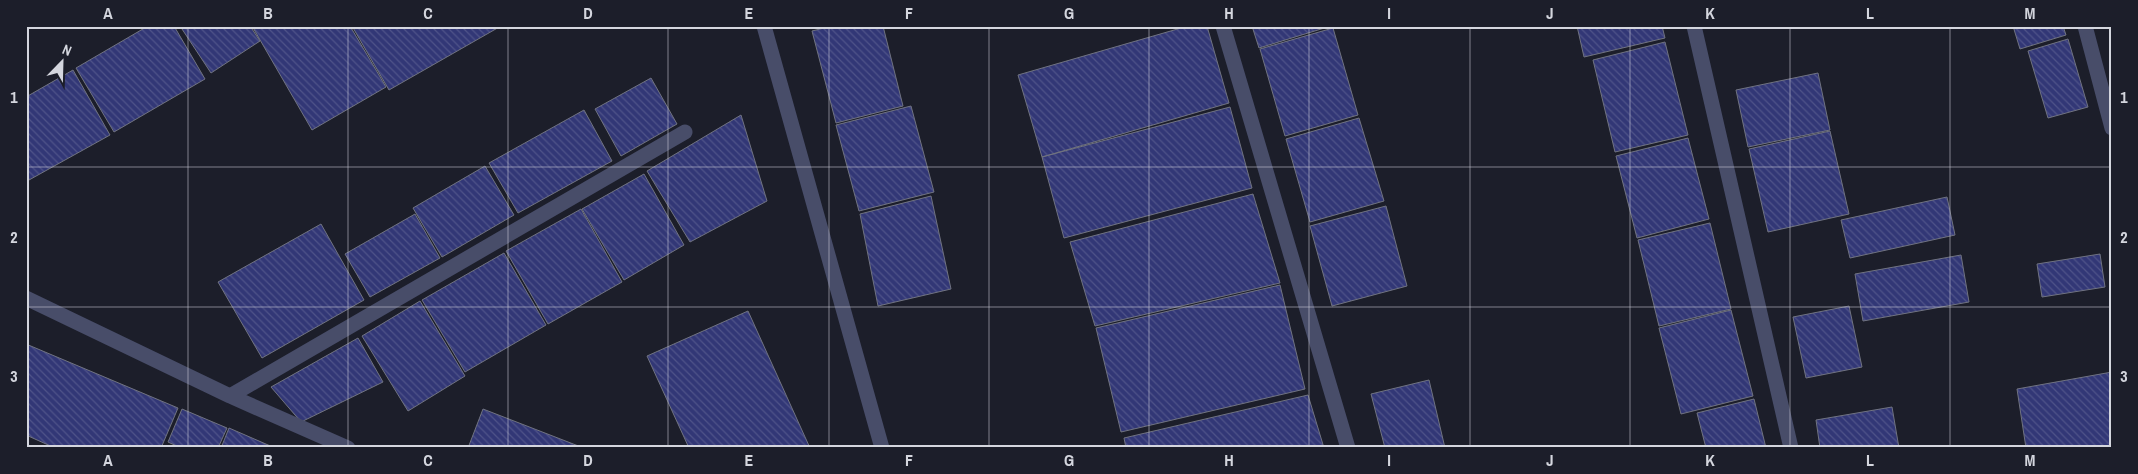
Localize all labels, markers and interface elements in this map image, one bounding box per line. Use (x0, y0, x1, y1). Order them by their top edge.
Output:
text: A (103, 2, 113, 24)
text: B (263, 2, 273, 24)
text: C (423, 2, 433, 24)
text: D (583, 2, 593, 24)
text: E (745, 2, 754, 24)
text: F (905, 2, 913, 24)
text: G (1064, 2, 1074, 24)
text: H (1224, 2, 1234, 24)
text: I (1387, 2, 1391, 24)
text: J (1546, 2, 1554, 24)
text: K (1705, 2, 1715, 24)
text: L (1866, 2, 1874, 24)
text: M (2025, 2, 2036, 24)
north arrow (38, 38, 88, 88)
text: N (60, 40, 74, 60)
text: 1 (10, 86, 18, 108)
text: 1 (2120, 86, 2128, 108)
text: 2 (10, 226, 18, 248)
text: 2 (2120, 226, 2128, 248)
text: 3 (10, 365, 18, 387)
text: 3 (2120, 365, 2128, 387)
text: A (103, 449, 113, 471)
text: B (263, 449, 273, 471)
text: C (423, 449, 433, 471)
text: D (583, 449, 593, 471)
text: E (745, 449, 754, 471)
text: F (905, 449, 913, 471)
text: G (1064, 449, 1074, 471)
text: H (1224, 449, 1234, 471)
text: I (1387, 449, 1391, 471)
text: J (1546, 449, 1554, 471)
text: K (1705, 449, 1715, 471)
text: L (1866, 449, 1874, 471)
text: M (2025, 449, 2036, 471)

